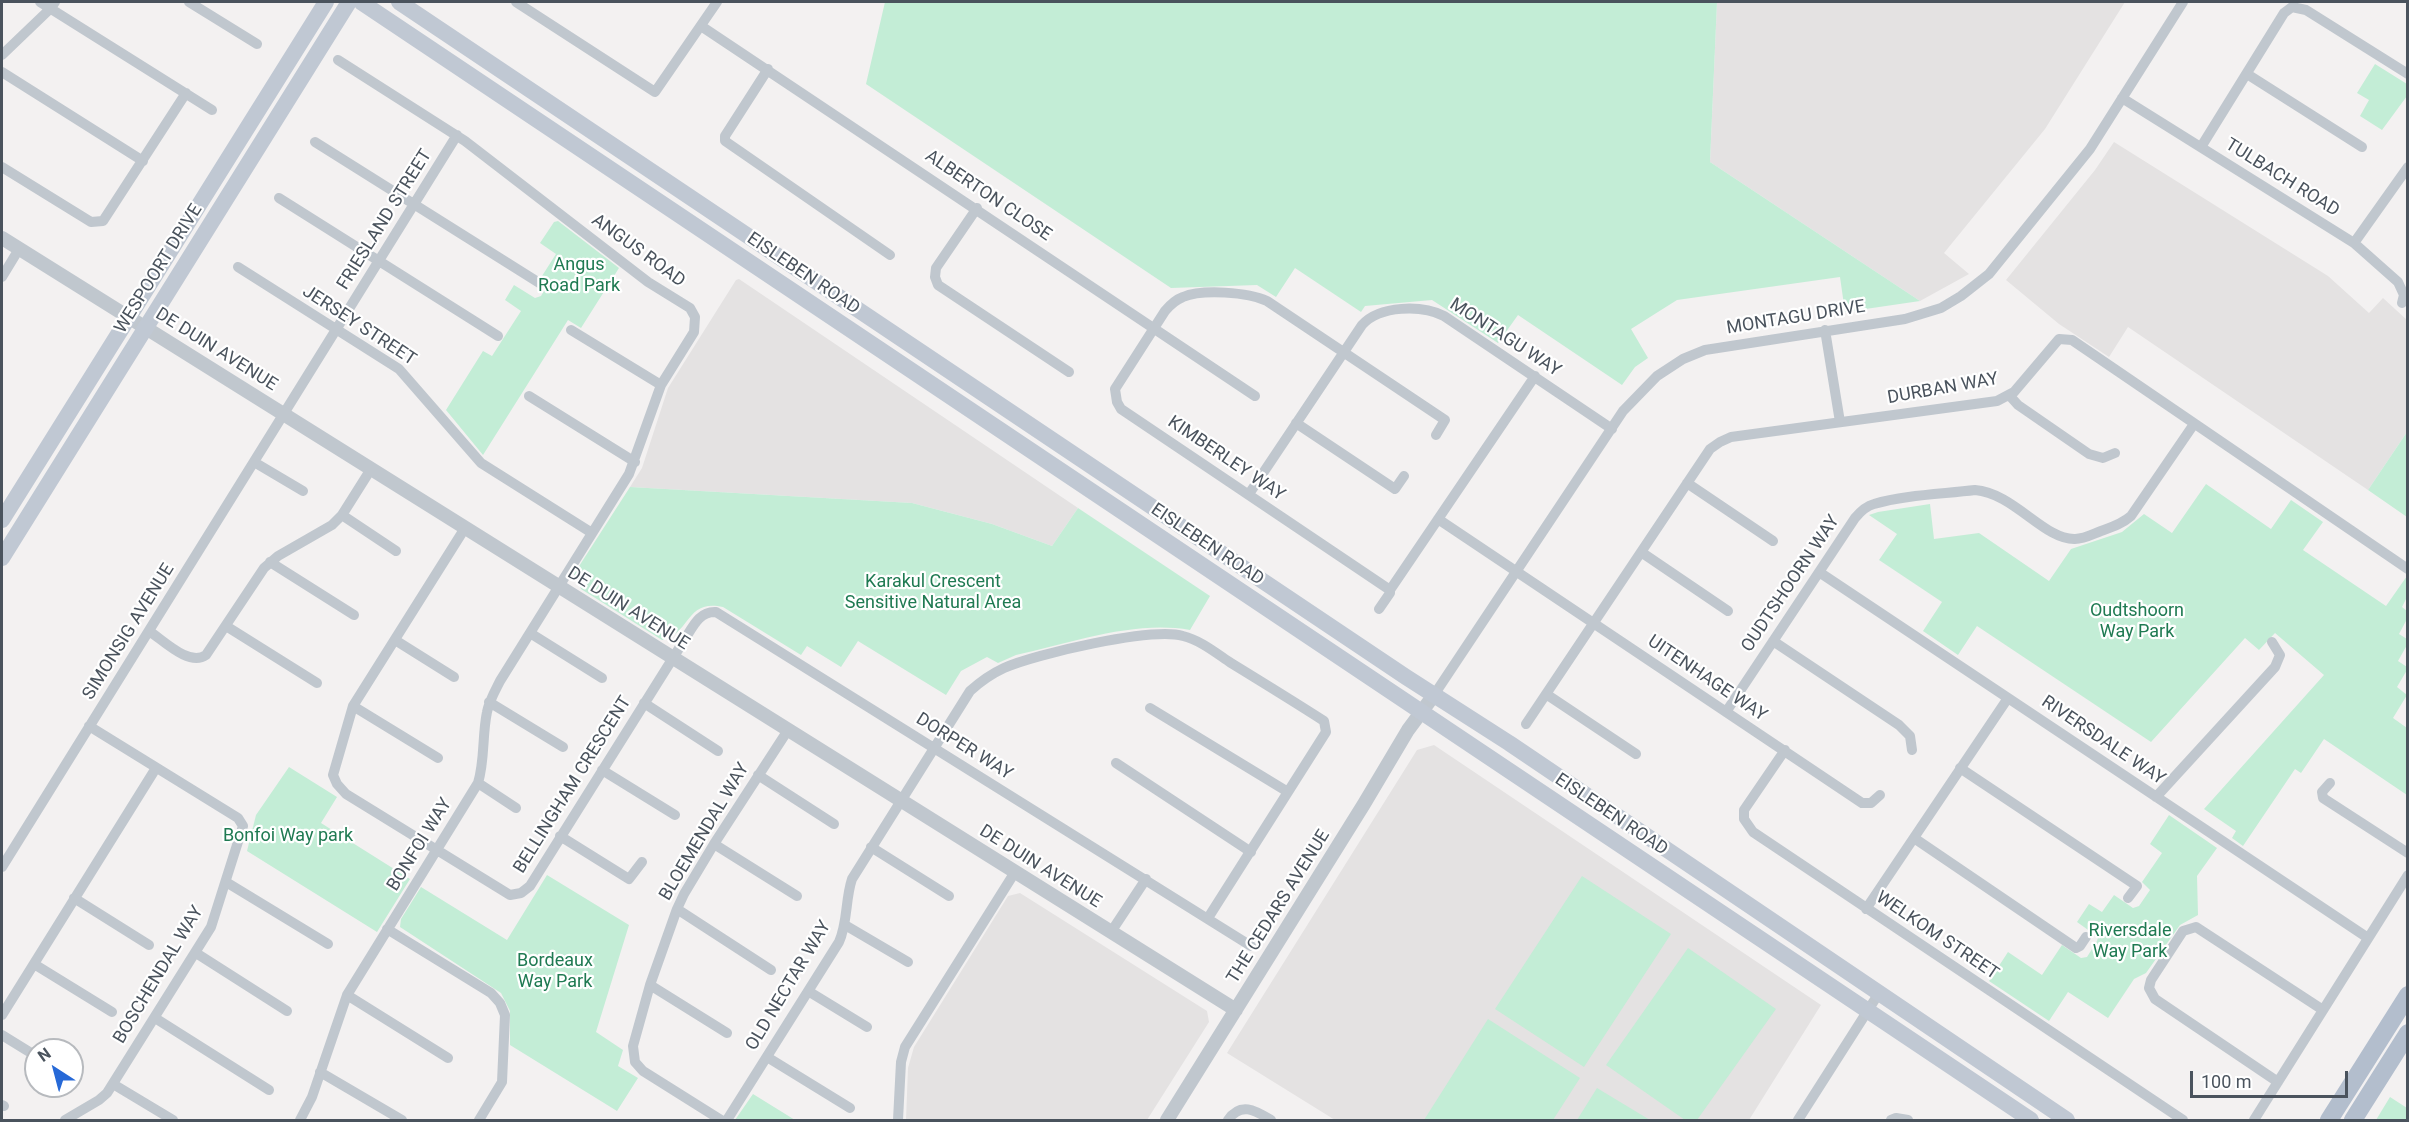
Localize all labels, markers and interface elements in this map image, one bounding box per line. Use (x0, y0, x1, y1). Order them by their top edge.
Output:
street label: TULBACH ROAD (2221, 134, 2343, 222)
street label: FRIESLAND STREET (333, 146, 437, 294)
street label: ALBERTON CLOSE (921, 146, 1055, 246)
street label: WESPOORT DRIVE (111, 200, 207, 338)
street label: ANGUS ROAD (587, 210, 689, 292)
street label: EISLEBEN ROAD (743, 228, 863, 320)
park label: Angus Road Park (538, 254, 620, 296)
street label: JERSEY STREET (298, 281, 420, 371)
street label: MONTAGU WAY (1445, 294, 1565, 382)
street label: MONTAGU DRIVE (1725, 296, 1867, 340)
street label: DE DUIN AVENUE (151, 304, 281, 396)
street label: DURBAN WAY (1886, 369, 2000, 409)
street label: KIMBERLEY WAY (1163, 412, 1289, 506)
street label: EISLEBEN ROAD (1147, 499, 1267, 591)
street label: OUDTSHOORN WAY (1737, 512, 1845, 656)
street label: SIMONSIG AVENUE (78, 560, 180, 704)
street label: DE DUIN AVENUE (563, 563, 693, 655)
park label: Karakul Crescent Sensitive Natural Area (845, 571, 1021, 614)
park label: Oudtshoorn Way Park (2090, 600, 2184, 642)
street label: UITENHAGE WAY (1643, 631, 1771, 727)
street label: BELLINGHAM CRESCENT (510, 692, 636, 878)
street label: RIVERSDALE WAY (2037, 692, 2169, 790)
street label: DORPER WAY (912, 709, 1016, 785)
street label: BLOEMENDAL WAY (655, 759, 755, 905)
street label: EISLEBEN ROAD (1551, 769, 1671, 861)
street label: BONFOI WAY (383, 795, 457, 895)
street label: DE DUIN AVENUE (975, 821, 1105, 913)
park label: Bonfoi Way park (223, 825, 353, 847)
street label: THE CEDARS AVENUE (1223, 826, 1335, 988)
street label: WELKOM STREET (1872, 887, 2002, 985)
street label: BOSCHENDAL WAY (109, 902, 209, 1048)
street label: OLD NECTAR WAY (742, 917, 836, 1055)
park label: Riversdale Way Park (2089, 920, 2171, 962)
park label: Bordeaux Way Park (517, 950, 593, 992)
north arrow (24, 1038, 84, 1098)
text: N (34, 1044, 54, 1066)
scale bar (2193, 1059, 2350, 1097)
text: 100 m (2201, 1071, 2252, 1092)

